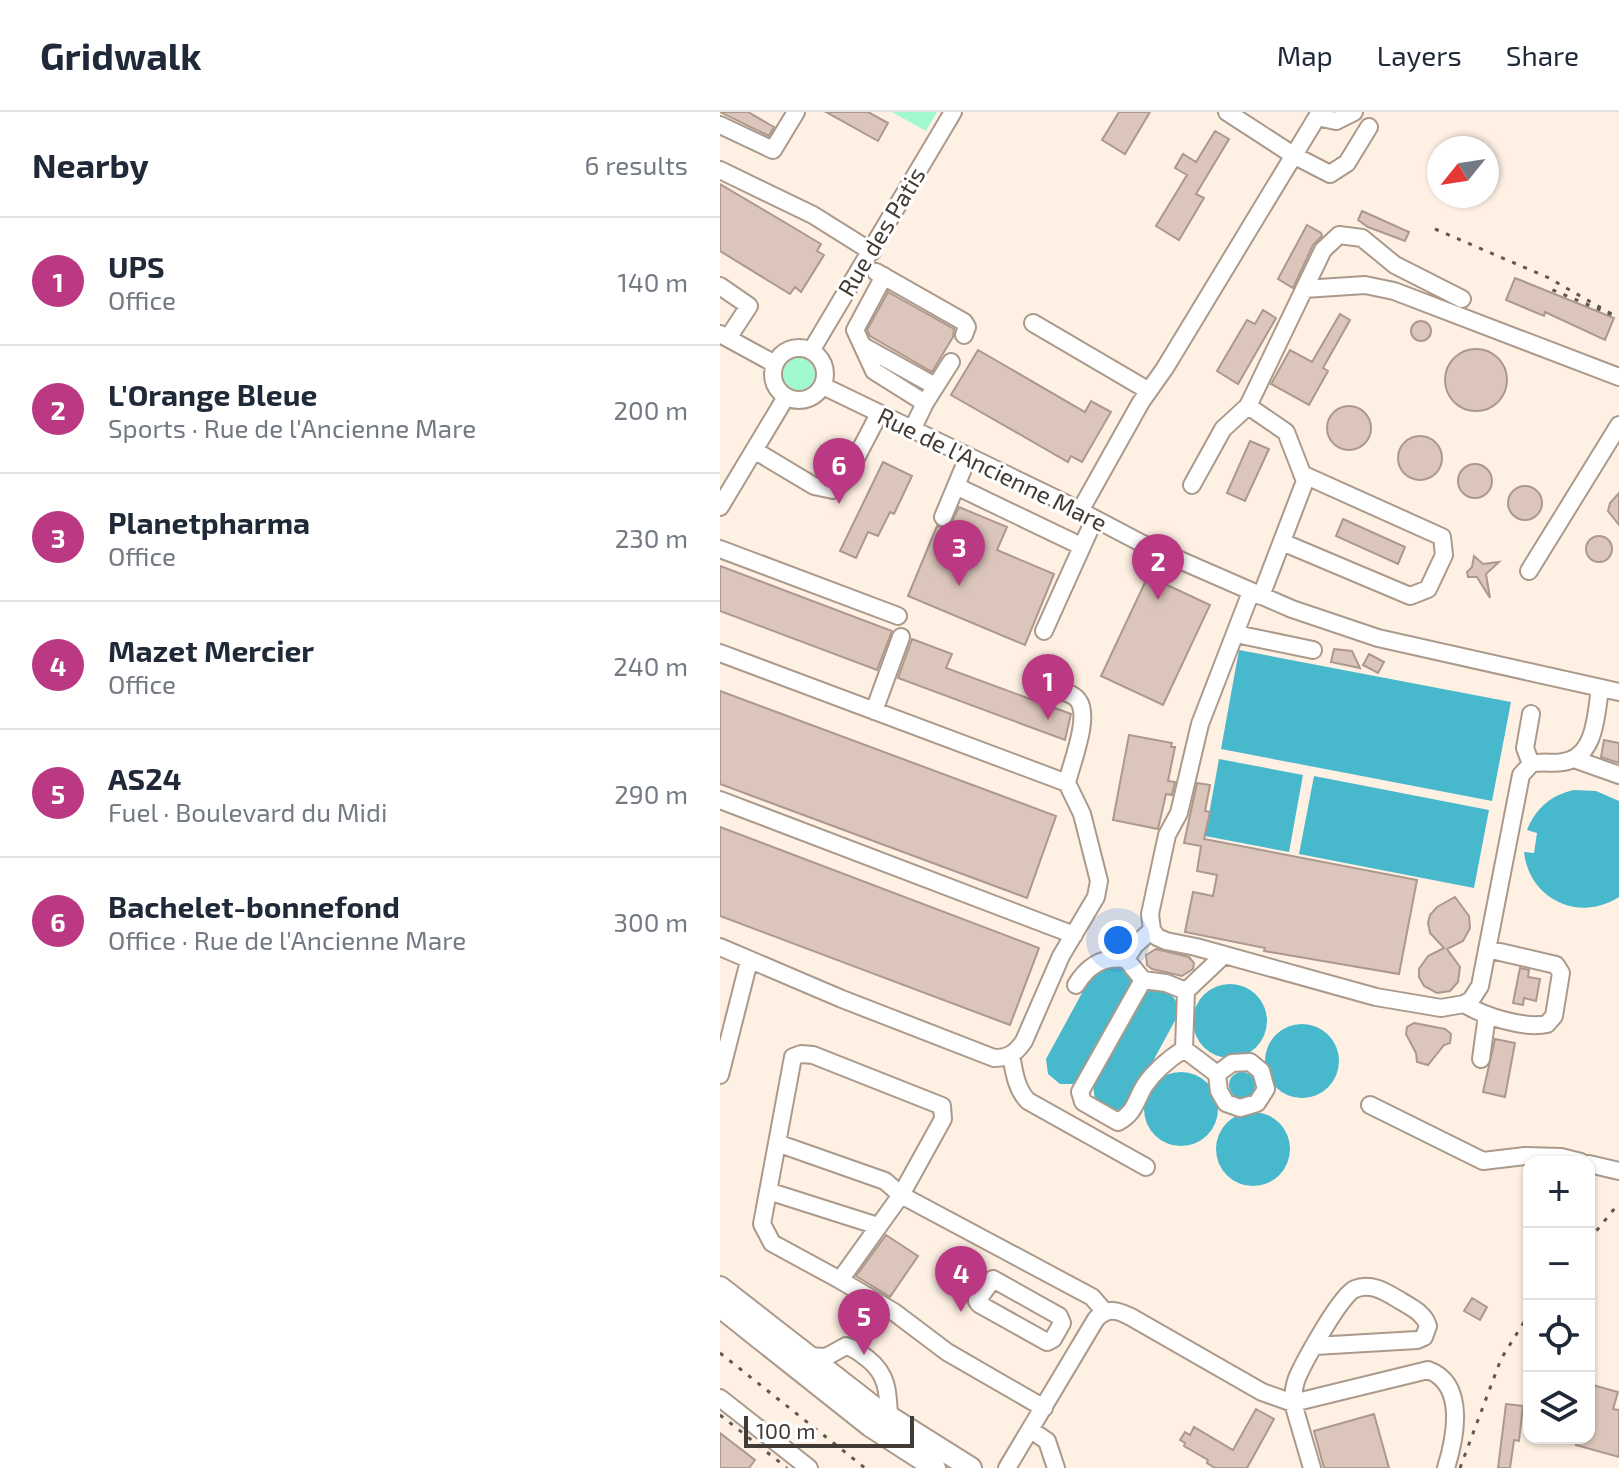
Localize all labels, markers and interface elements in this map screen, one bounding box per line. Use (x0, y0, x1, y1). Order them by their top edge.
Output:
text: Gridwalk (40, 32, 202, 78)
text: Map (1277, 38, 1333, 72)
text: Layers (1377, 38, 1462, 72)
text: Share (1506, 38, 1579, 72)
north arrow (1427, 136, 1499, 208)
text: Nearby (32, 144, 149, 185)
text: 6 results (585, 149, 688, 180)
street label: Rue des Patis (831, 161, 931, 301)
text: UPS (108, 248, 165, 284)
text: 1 (52, 266, 64, 297)
text: 140 m (617, 266, 688, 297)
text: Office (108, 284, 176, 315)
text: L'Orange Bleue (108, 376, 318, 412)
text: 2 (50, 394, 66, 425)
text: 200 m (613, 394, 688, 425)
street label: Rue de l'Ancienne Mare (873, 400, 1112, 537)
text: Sports · Rue de l'Ancienne Mare (108, 412, 476, 443)
pin: 6 (813, 438, 865, 504)
text: Planetpharma (108, 504, 310, 540)
pin: 3 (933, 520, 985, 586)
text: 3 (51, 522, 65, 553)
text: 230 m (615, 522, 688, 553)
pin: 2 (1132, 534, 1184, 600)
text: Office (108, 540, 176, 571)
text: Mazet Mercier (108, 632, 314, 668)
text: 4 (50, 650, 66, 681)
text: 240 m (613, 650, 688, 681)
pin: 1 (1022, 654, 1074, 720)
text: Office (108, 668, 176, 699)
text: AS24 (108, 760, 182, 796)
text: 5 (51, 778, 65, 809)
text: 290 m (614, 778, 688, 809)
text: Fuel · Boulevard du Midi (108, 796, 387, 827)
text: Bachelet-bonnefond (108, 888, 400, 924)
text: 6 (50, 906, 66, 937)
text: 300 m (614, 906, 688, 937)
your location (1098, 920, 1138, 960)
text: Office · Rue de l'Ancienne Mare (108, 924, 466, 955)
map controls (1523, 1156, 1595, 1444)
button: + (1523, 1156, 1595, 1228)
button: − (1523, 1228, 1595, 1300)
pin: 4 (935, 1246, 987, 1312)
pin: 5 (838, 1289, 890, 1355)
button: locate (1523, 1300, 1595, 1372)
button: layers (1523, 1372, 1595, 1444)
scale bar (744, 1412, 914, 1448)
text: 100 m (756, 1417, 815, 1443)

